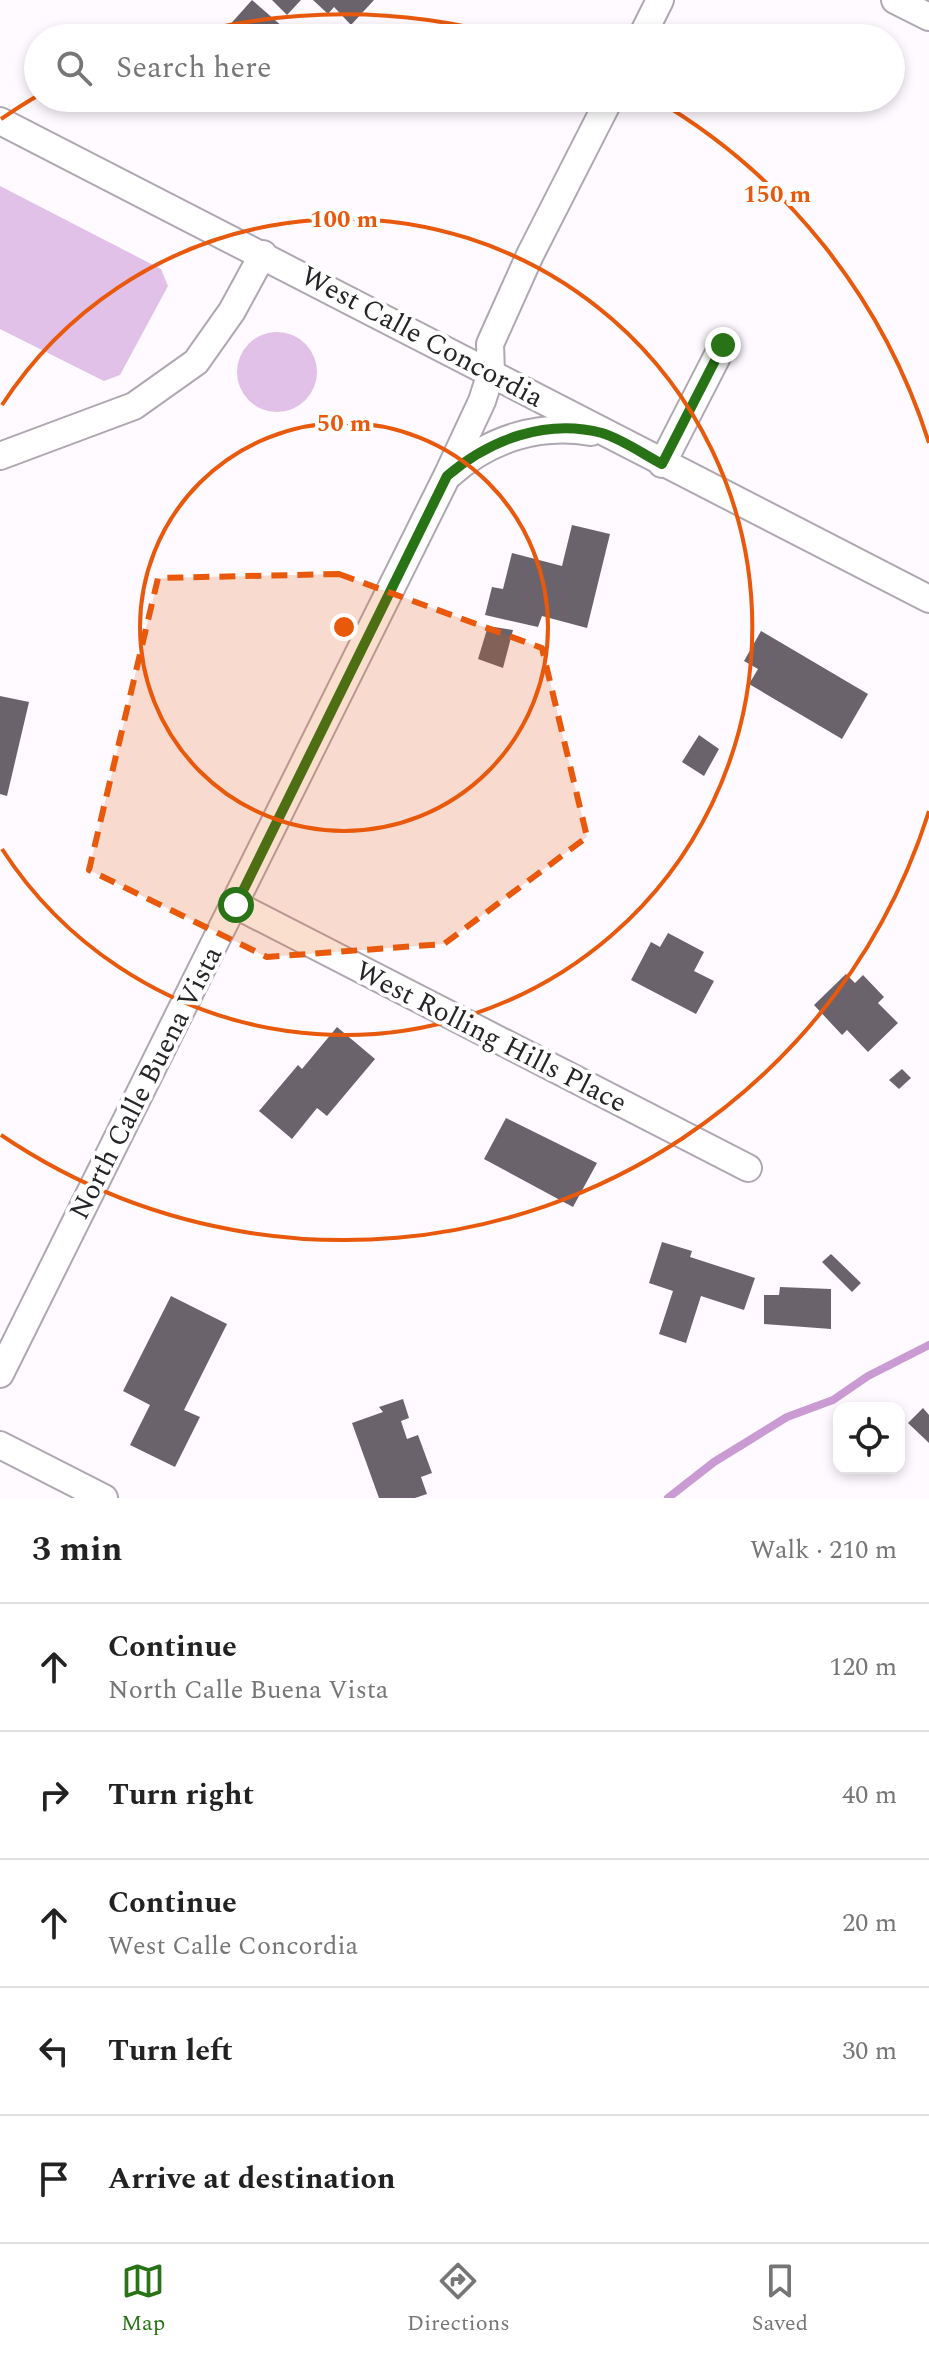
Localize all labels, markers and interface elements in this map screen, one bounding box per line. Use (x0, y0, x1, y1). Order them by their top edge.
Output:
search box (24, 24, 905, 112)
text: Search here (116, 45, 272, 91)
icon: search (52, 46, 96, 90)
text: 150 m (743, 177, 811, 213)
text: 100 m (310, 202, 378, 238)
street label: West Calle Concordia (293, 255, 551, 419)
route end (705, 327, 741, 363)
text: 50 m (317, 406, 372, 442)
centre of rings (330, 613, 358, 641)
route start (218, 887, 254, 923)
street label: North Calle Buena Vista (58, 938, 234, 1227)
street label: West Rolling Hills Place (347, 950, 635, 1124)
map controls (833, 1402, 905, 1474)
button: locate (833, 1402, 905, 1474)
text: 3 min (32, 1524, 122, 1576)
text: Walk · 210 m (750, 1530, 897, 1570)
text: Continue (108, 1624, 237, 1670)
icon: ahead (32, 1645, 76, 1689)
text: 120 m (829, 1647, 897, 1687)
text: North Calle Buena Vista (108, 1670, 389, 1710)
text: Turn right (108, 1772, 254, 1818)
icon: right (32, 1773, 76, 1817)
text: 40 m (842, 1775, 897, 1815)
text: Continue (108, 1880, 237, 1926)
icon: ahead (32, 1901, 76, 1945)
text: 20 m (842, 1903, 897, 1943)
text: West Calle Concordia (108, 1926, 358, 1966)
text: Turn left (108, 2028, 233, 2074)
icon: left (32, 2029, 76, 2073)
text: 30 m (842, 2031, 897, 2071)
text: Arrive at destination (108, 2156, 395, 2202)
icon: arrive (32, 2157, 76, 2201)
tab: Map (121, 2259, 165, 2340)
tab: Directions (407, 2259, 510, 2340)
tab: Saved (752, 2259, 808, 2340)

